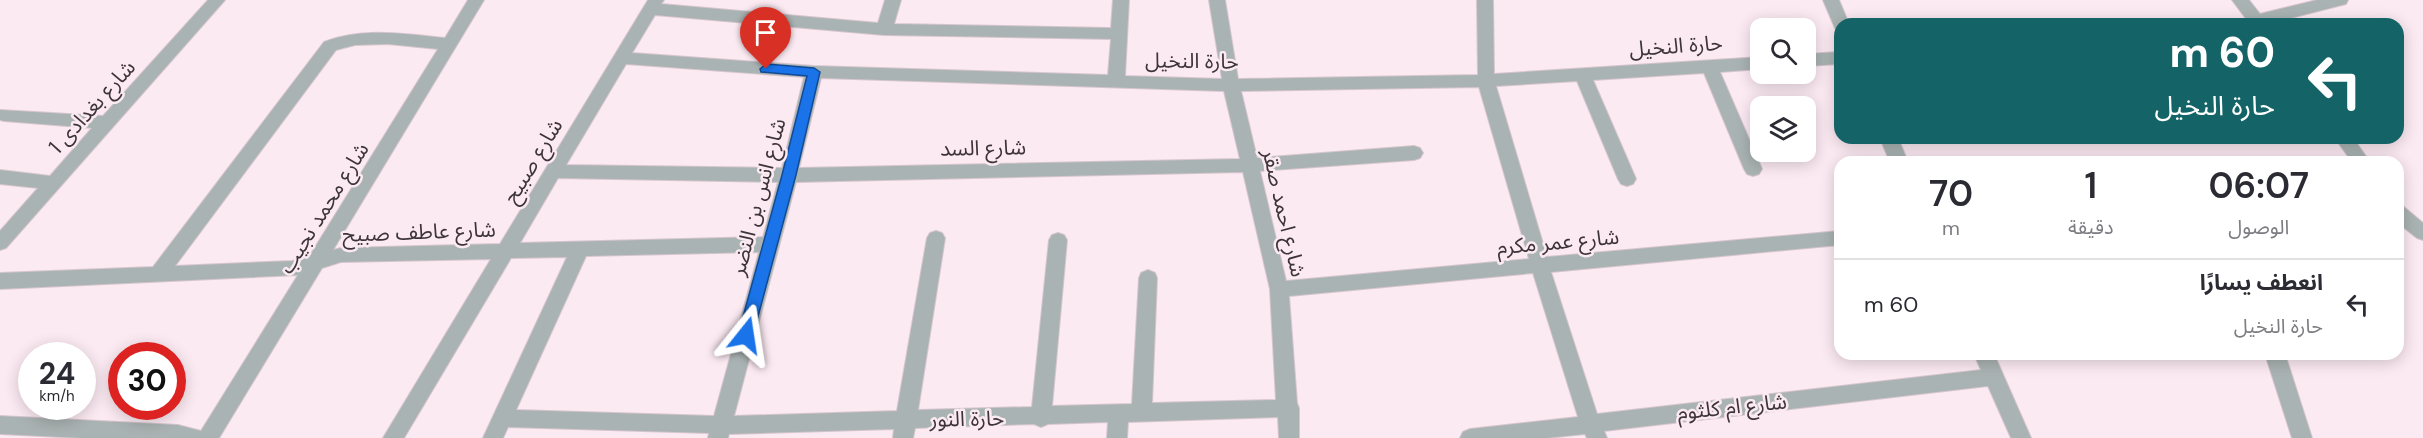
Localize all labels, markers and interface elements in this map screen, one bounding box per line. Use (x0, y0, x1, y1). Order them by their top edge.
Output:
pin (740, 7, 791, 69)
icon: arrive (749, 16, 782, 49)
map controls (1750, 18, 1816, 162)
button: search (1750, 18, 1816, 84)
text: 60 m (2169, 25, 2275, 80)
street label: حارة النخيل (1628, 29, 1724, 63)
icon: left (2296, 42, 2374, 120)
street label: حارة النخيل (1145, 46, 1239, 76)
street label: شارع بغدادى 1 (42, 54, 142, 161)
text: حارة النخيل (2155, 88, 2275, 123)
button: layers (1750, 96, 1816, 162)
street label: شارع صبيح (497, 113, 570, 209)
street label: شارع انس بن النضر (723, 115, 793, 280)
street label: شارع السد (940, 133, 1026, 164)
street label: شارع محمد نجيب (272, 137, 376, 279)
street label: شارع احمد صقر (1254, 145, 1312, 280)
text: 1 (2084, 162, 2097, 209)
text: 06:07 (2208, 162, 2309, 209)
text: 70 (1929, 170, 1973, 217)
text: دقيقة (2068, 214, 2114, 240)
text: الوصول (2228, 214, 2289, 240)
street label: شارع عاطف صبيح (342, 215, 496, 250)
text: m (1942, 215, 1960, 241)
street label: شارع عمر مكرم (1496, 223, 1620, 263)
text: انعطف يسارًا (2200, 268, 2323, 297)
icon: left (2341, 288, 2374, 321)
text: 60 m (1864, 290, 1918, 319)
position arrow (714, 303, 778, 367)
text: حارة النخيل (2234, 313, 2323, 339)
speed limit sign: 30 (108, 342, 186, 420)
text: 24 (39, 354, 75, 393)
text: km/h (39, 386, 75, 406)
street label: شارع ام كلثوم (1676, 387, 1788, 429)
street label: حارة النور (928, 404, 1005, 434)

